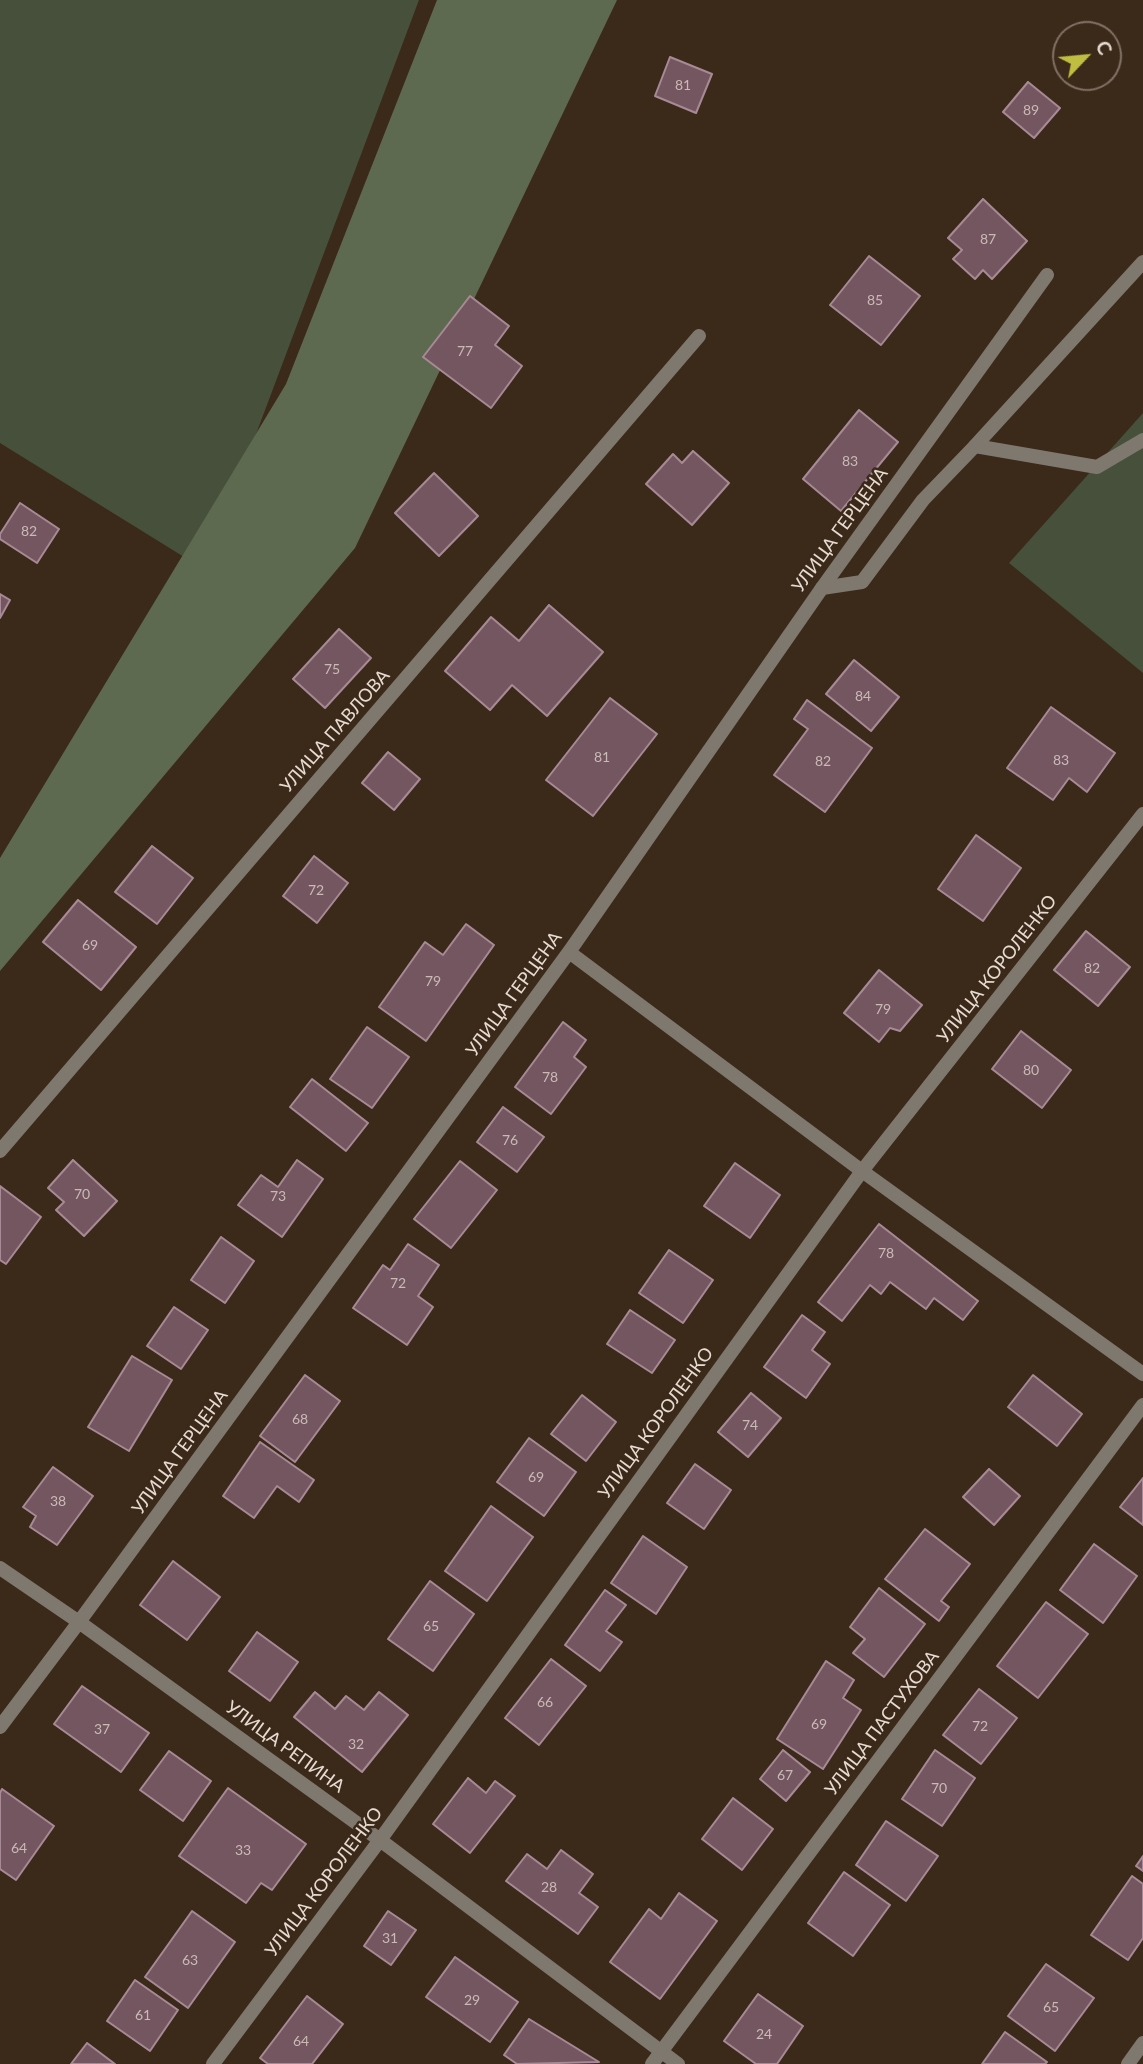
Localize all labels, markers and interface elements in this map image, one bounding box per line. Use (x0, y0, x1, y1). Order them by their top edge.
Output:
north arrow (1052, 21, 1122, 91)
text: С (1091, 37, 1118, 58)
house number: 81 (675, 77, 691, 93)
house number: 89 (1023, 102, 1039, 118)
house number: 87 (980, 231, 996, 247)
house number: 85 (867, 292, 883, 308)
house number: 77 (457, 343, 473, 359)
house number: 83 (842, 453, 858, 469)
street label: УЛИЦА ГЕРЦЕНА (787, 463, 893, 597)
house number: 82 (21, 523, 37, 539)
house number: 75 (324, 661, 340, 677)
street label: УЛИЦА ПАВЛОВА (276, 665, 394, 797)
house number: 84 (855, 688, 871, 704)
house number: 81 (594, 749, 610, 765)
house number: 83 (1053, 752, 1069, 768)
house number: 82 (815, 753, 831, 769)
house number: 72 (308, 882, 324, 898)
street label: УЛИЦА КОРОЛЕНКО (933, 891, 1061, 1047)
street label: УЛИЦА ГЕРЦЕНА (461, 927, 567, 1061)
house number: 69 (82, 937, 98, 953)
house number: 82 (1084, 960, 1100, 976)
house number: 79 (425, 973, 441, 989)
house number: 79 (875, 1001, 891, 1017)
house number: 80 (1023, 1062, 1039, 1078)
house number: 78 (542, 1069, 558, 1085)
house number: 76 (502, 1132, 518, 1148)
house number: 70 (74, 1186, 90, 1202)
house number: 73 (270, 1188, 286, 1204)
house number: 78 (878, 1245, 894, 1261)
house number: 72 (390, 1275, 406, 1291)
street label: УЛИЦА КОРОЛЕНКО (594, 1343, 718, 1503)
street label: УЛИЦА ГЕРЦЕНА (127, 1385, 233, 1519)
house number: 68 (292, 1411, 308, 1427)
house number: 74 (742, 1417, 758, 1433)
house number: 69 (528, 1469, 544, 1485)
house number: 38 (50, 1493, 66, 1509)
house number: 65 (423, 1618, 439, 1634)
street label: УЛИЦА ПАСТУХОВА (820, 1646, 944, 1800)
house number: 66 (537, 1694, 553, 1710)
street label: УЛИЦА РЕПИНА (221, 1697, 349, 1797)
house number: 69 (811, 1716, 827, 1732)
house number: 72 (972, 1718, 988, 1734)
house number: 37 (94, 1721, 110, 1737)
house number: 32 (348, 1736, 364, 1752)
house number: 67 (777, 1767, 793, 1783)
house number: 70 (931, 1780, 947, 1796)
street label: УЛИЦА КОРОЛЕНКО (261, 1803, 387, 1961)
house number: 64 (11, 1840, 27, 1856)
house number: 33 (235, 1842, 251, 1858)
house number: 28 (541, 1879, 557, 1895)
house number: 31 (382, 1930, 398, 1946)
house number: 63 (182, 1952, 198, 1968)
house number: 29 (464, 1992, 480, 2008)
house number: 65 (1043, 1999, 1059, 2015)
house number: 61 (135, 2007, 151, 2023)
house number: 24 (756, 2026, 772, 2042)
house number: 64 (293, 2033, 309, 2049)

